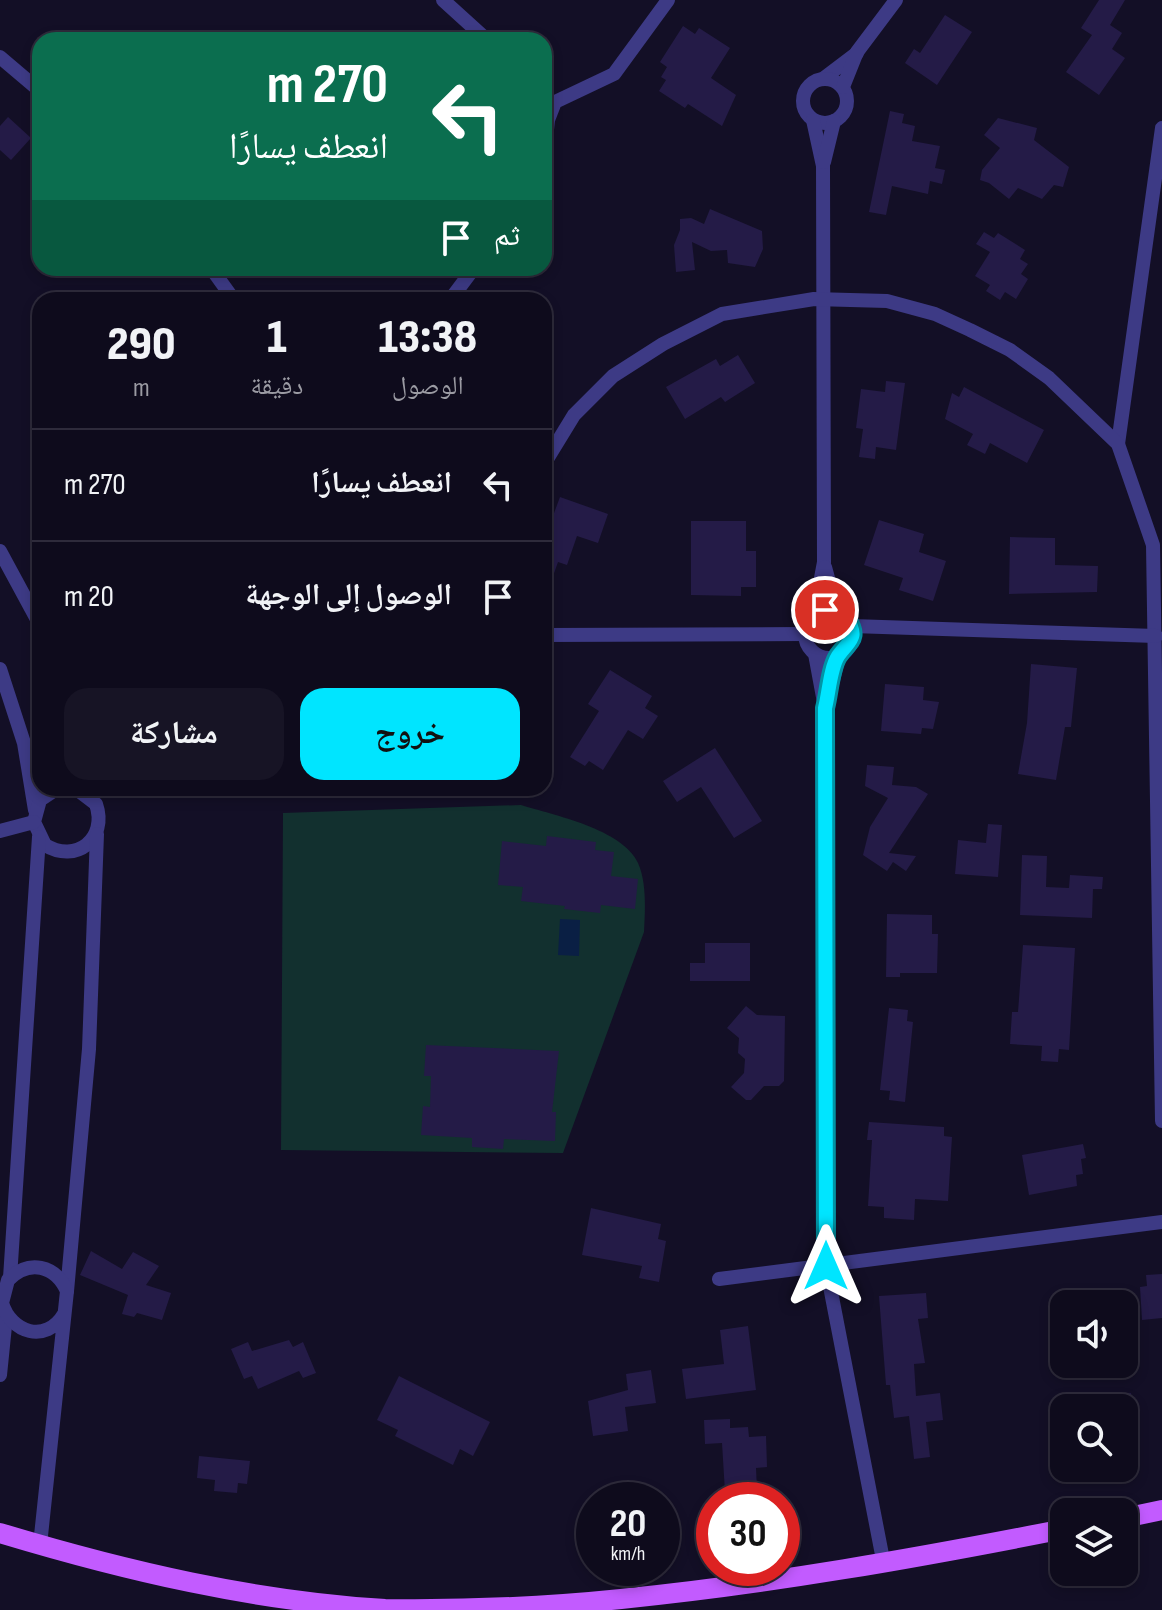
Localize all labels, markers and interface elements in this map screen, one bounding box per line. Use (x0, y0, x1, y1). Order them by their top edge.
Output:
text: 270 m (267, 52, 388, 119)
icon: left (416, 64, 520, 168)
text: انعطف يسارًا (229, 126, 388, 169)
icon: arrive (434, 216, 478, 260)
text: ثم (494, 218, 520, 254)
text: 1 (267, 309, 287, 366)
text: 13:38 (378, 309, 477, 366)
text: 290 (107, 316, 175, 373)
text: دقيقة (250, 371, 303, 402)
text: الوصول (392, 371, 464, 402)
text: m (133, 373, 150, 404)
icon: left (476, 463, 520, 507)
text: انعطف يسارًا (311, 465, 452, 501)
text: 270 m (64, 467, 126, 503)
icon: arrive (476, 575, 520, 619)
pin (791, 576, 859, 644)
text: الوصول إلى الوجهة (245, 577, 452, 613)
text: 20 m (64, 579, 114, 615)
icon: arrive (803, 588, 847, 632)
button: مشاركة (64, 688, 284, 780)
button: خروج (300, 688, 520, 780)
position arrow (784, 1224, 868, 1308)
map controls (1050, 1290, 1138, 1586)
button: sound (1050, 1290, 1138, 1378)
button: search (1050, 1394, 1138, 1482)
speed limit sign: 30 (696, 1482, 800, 1586)
button: layers (1050, 1498, 1138, 1586)
text: 20 (610, 1500, 646, 1548)
text: km/h (611, 1542, 645, 1566)

